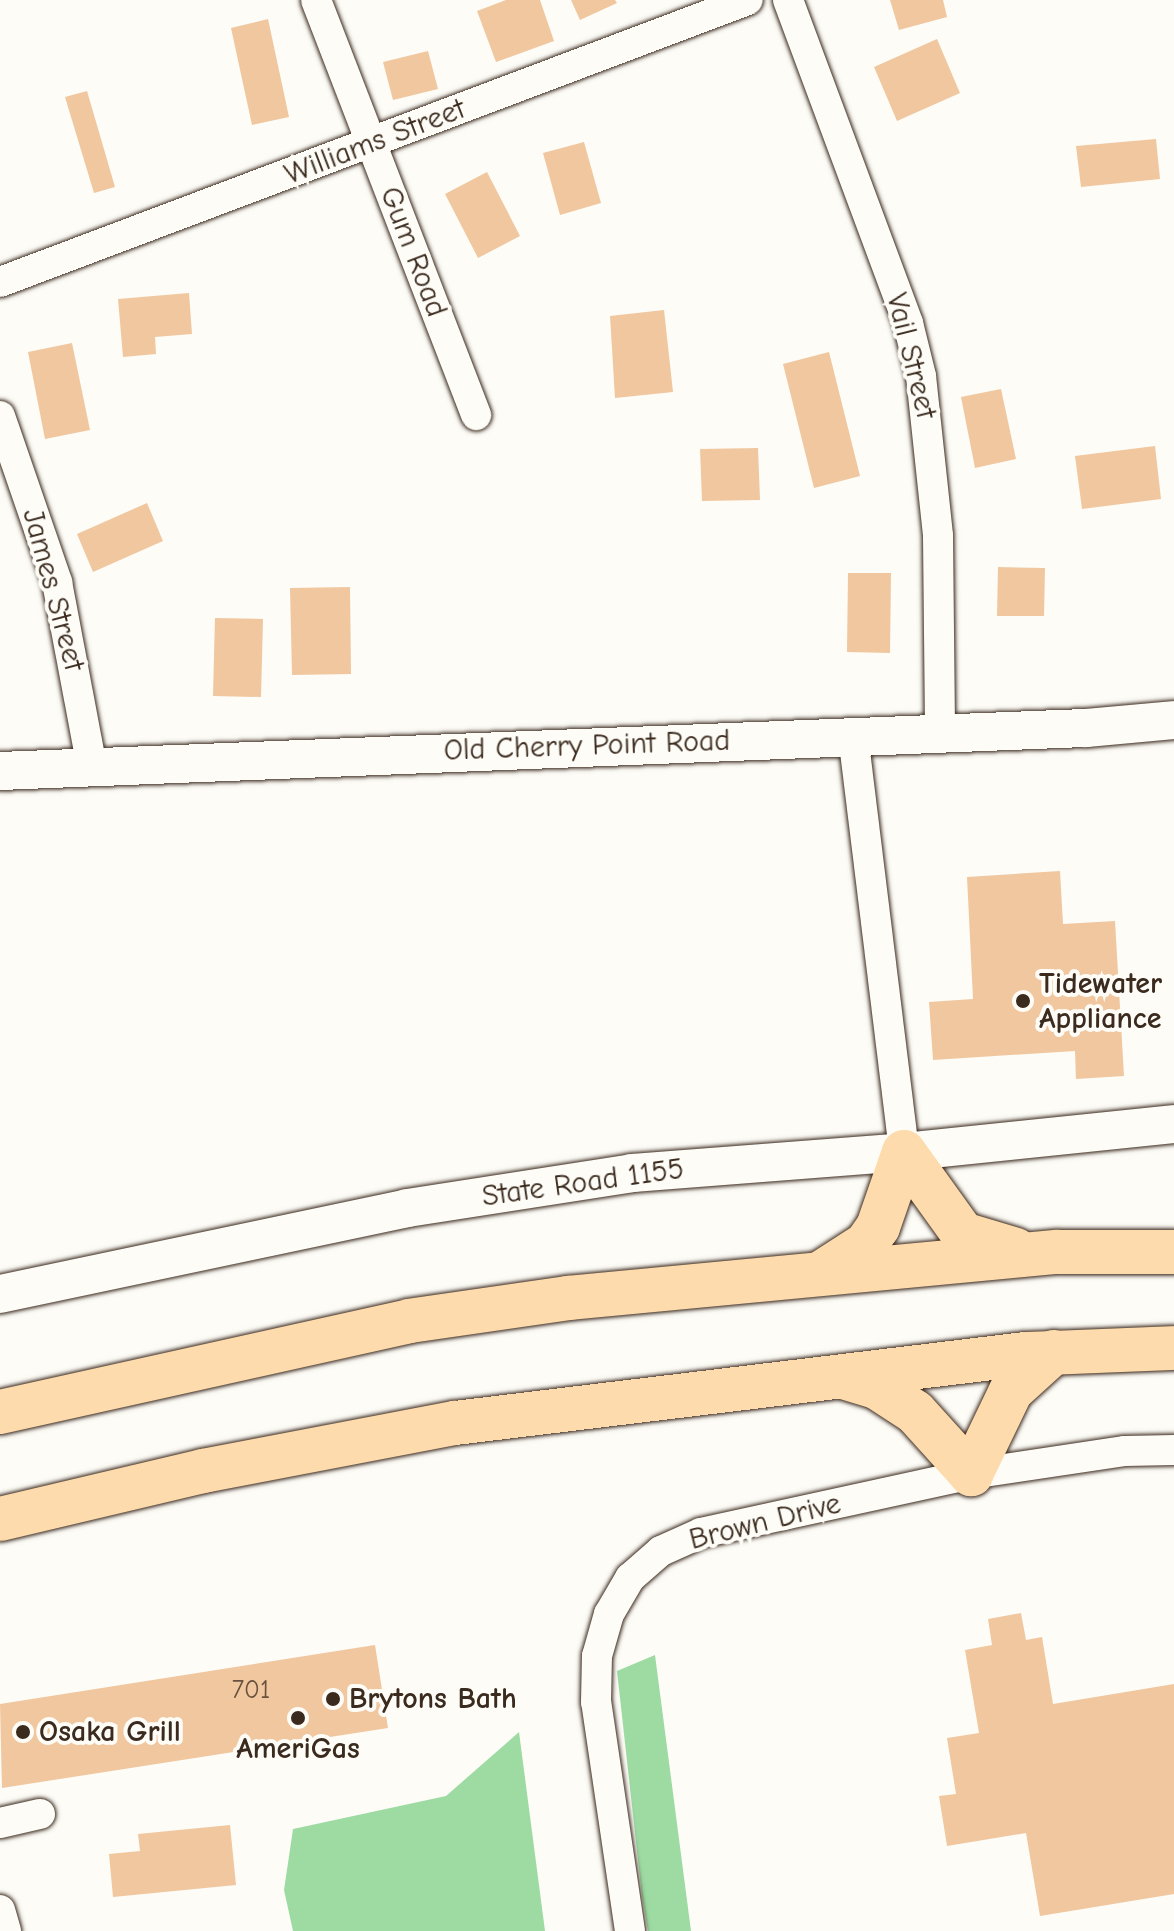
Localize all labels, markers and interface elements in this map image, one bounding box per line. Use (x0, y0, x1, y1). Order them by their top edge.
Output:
street label: Williams Street (280, 91, 470, 193)
street label: Gum Road (372, 182, 454, 322)
street label: Vail Street (878, 289, 944, 423)
street label: James Street (14, 505, 92, 675)
street label: Old Cherry Point Road (443, 723, 731, 769)
place label: Tidewater Appliance (1039, 966, 1162, 1036)
marker: Tidewater Appliance (1014, 992, 1032, 1010)
street label: State Road 1155 (480, 1151, 686, 1215)
street label: Brown Drive (686, 1486, 844, 1558)
house number: 701 (232, 1675, 270, 1707)
place label: Brytons Bath (349, 1681, 517, 1717)
marker: Brytons Bath (324, 1690, 342, 1708)
marker: AmeriGas (289, 1709, 307, 1727)
place label: Osaka Grill (39, 1714, 181, 1750)
marker: Osaka Grill (14, 1723, 32, 1741)
place label: AmeriGas (236, 1731, 360, 1767)

